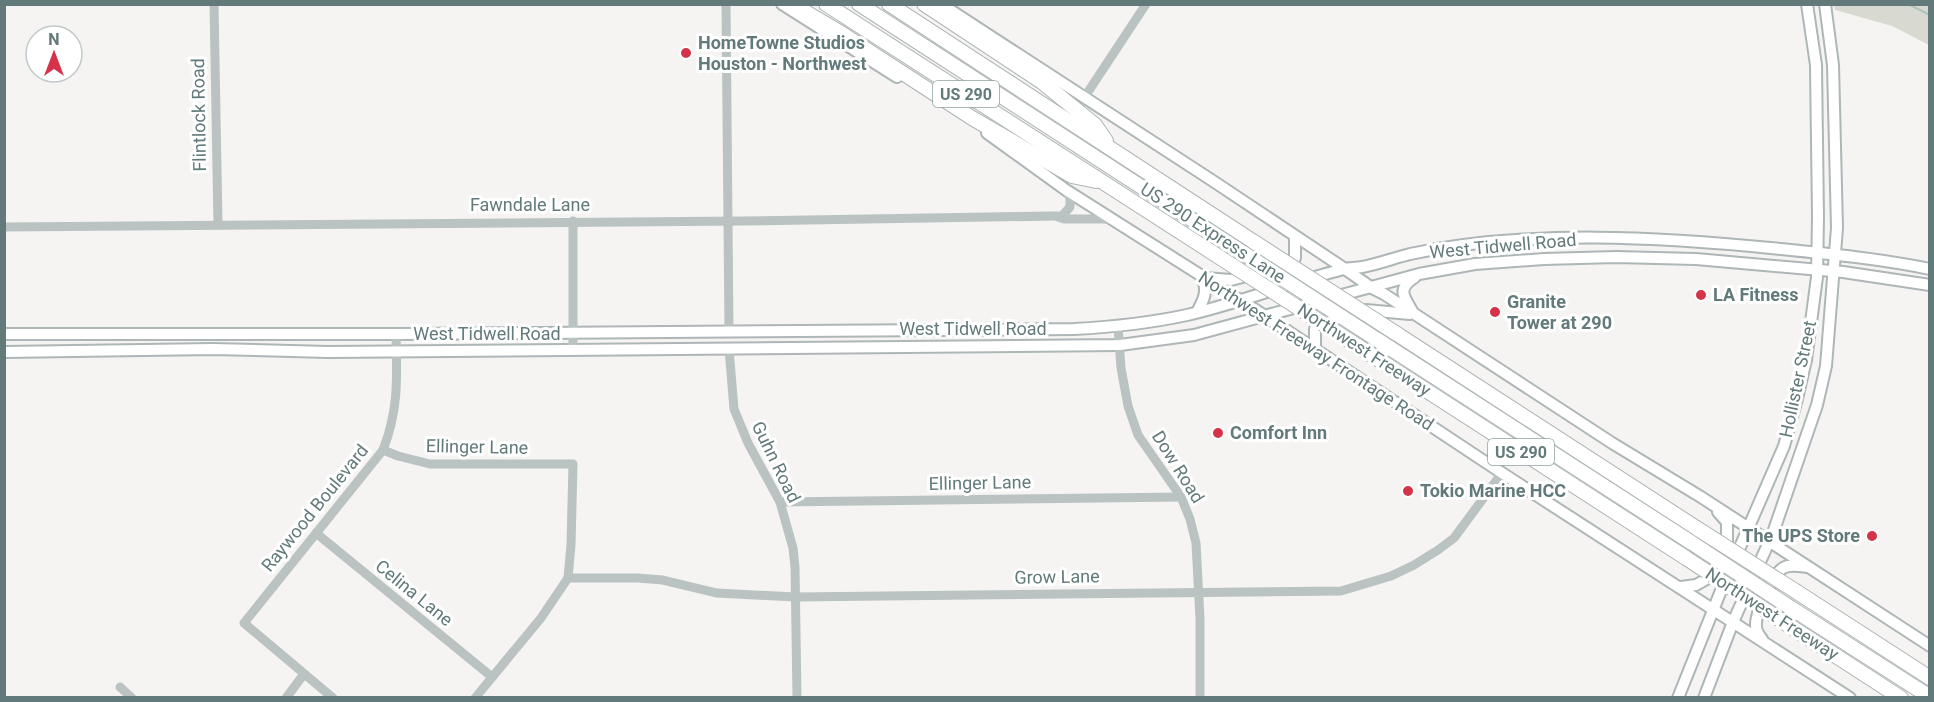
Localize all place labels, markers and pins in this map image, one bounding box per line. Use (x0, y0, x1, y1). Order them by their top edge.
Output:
place label: HomeTowne Studios Houston - Northwest (698, 32, 867, 74)
marker: HomeTowne Studios Houston - Northwest (679, 46, 693, 60)
place label: LA Fitness (1713, 284, 1799, 305)
marker: LA Fitness (1694, 288, 1708, 302)
place label: Granite Tower at 290 (1507, 291, 1612, 333)
marker: Granite Tower at 290 (1488, 305, 1502, 319)
place label: Comfort Inn (1230, 422, 1327, 443)
marker: Comfort Inn (1211, 426, 1225, 440)
place label: Tokio Marine HCC (1420, 480, 1566, 501)
marker: Tokio Marine HCC (1401, 484, 1415, 498)
place label: The UPS Store (1742, 525, 1860, 546)
marker: The UPS Store (1865, 529, 1879, 543)

